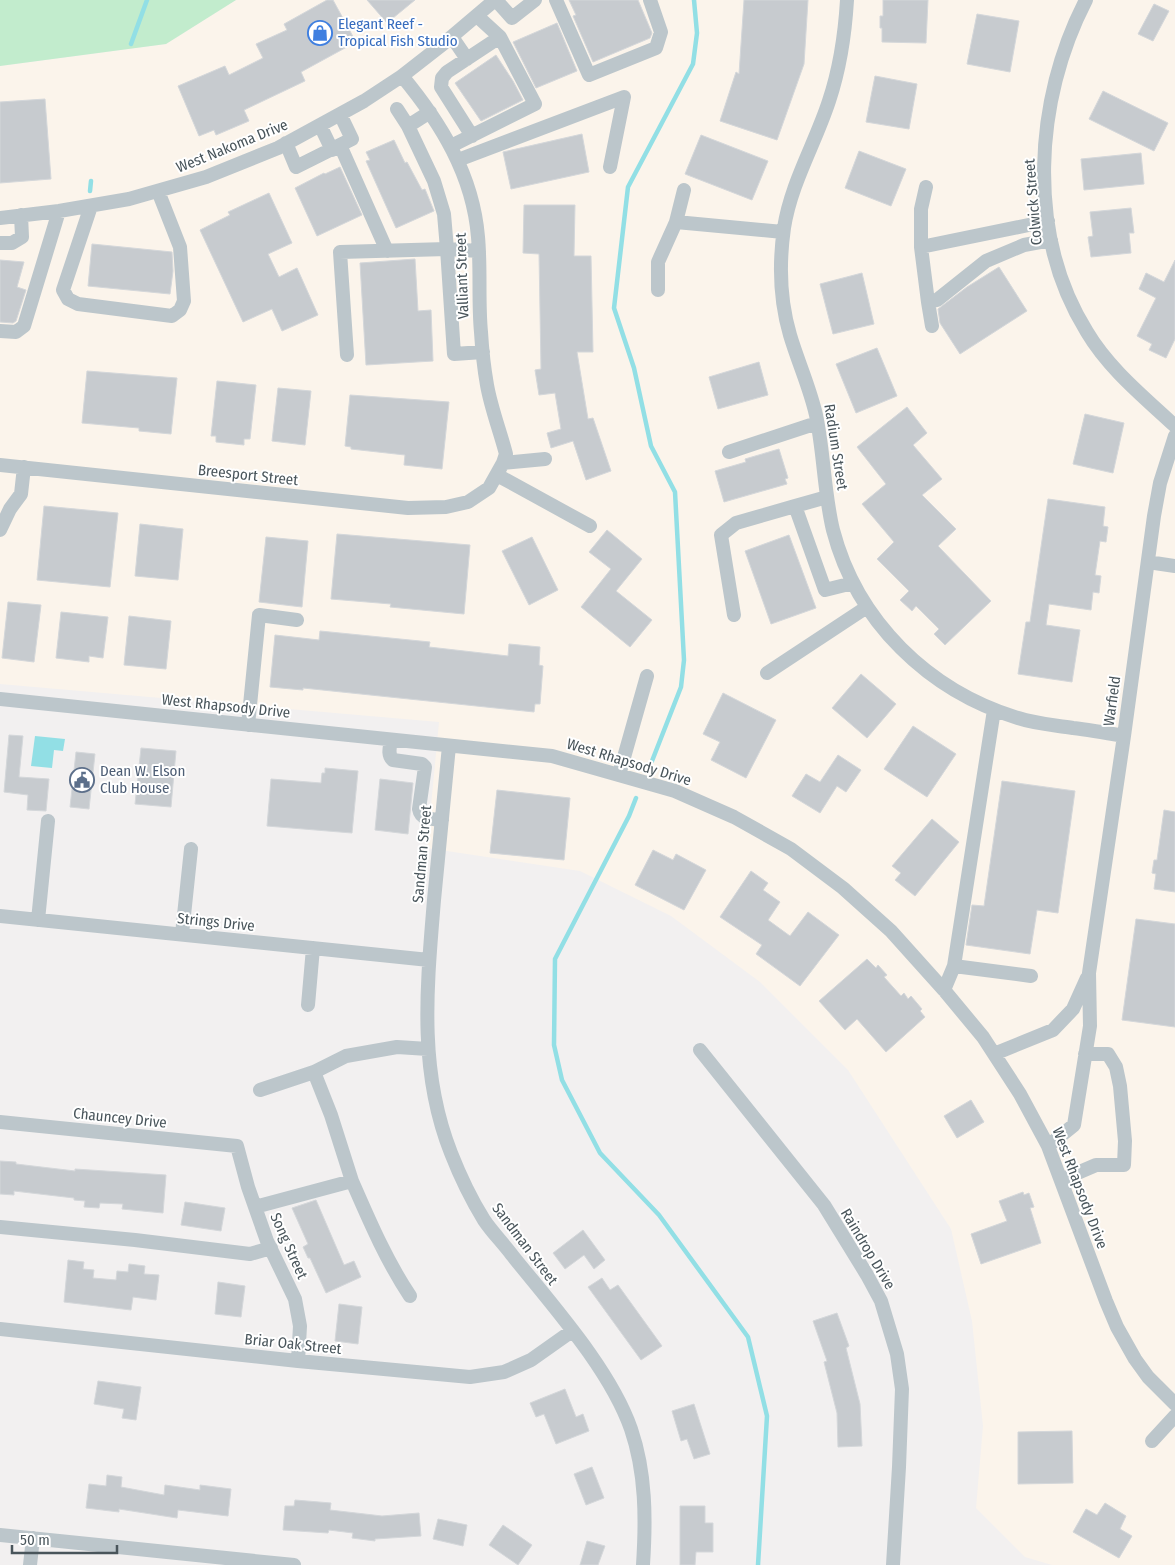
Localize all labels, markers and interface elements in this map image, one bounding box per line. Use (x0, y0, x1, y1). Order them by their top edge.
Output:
place label: Elegant Reef - Tropical Fish Studio (338, 15, 458, 50)
shop icon: Elegant Reef - Tropical Fish Studio (307, 20, 333, 46)
street label: West Nakoma Drive (174, 115, 290, 177)
street label: Colwick Street (1020, 158, 1046, 246)
street label: Valliant Street (451, 232, 473, 320)
street label: Radium Street (820, 403, 852, 491)
street label: Breesport Street (197, 461, 299, 489)
street label: Warfield (1100, 675, 1124, 727)
street label: West Rhapsody Drive (161, 690, 291, 722)
street label: West Rhapsody Drive (565, 735, 693, 789)
place label: Dean W. Elson Club House (100, 762, 185, 797)
public building icon: Dean W. Elson Club House (69, 767, 95, 793)
street label: Sandman Street (409, 804, 435, 904)
street label: Strings Drive (176, 909, 256, 935)
street label: Chauncey Drive (72, 1104, 168, 1132)
street label: West Rhapsody Drive (1048, 1125, 1112, 1251)
street label: Sandman Street (488, 1199, 562, 1289)
street label: Raindrop Drive (837, 1205, 899, 1293)
street label: Song Street (266, 1210, 312, 1282)
street label: Briar Oak Street (244, 1330, 342, 1358)
scale bar (12, 1522, 118, 1554)
text: 50 m (20, 1531, 50, 1549)

